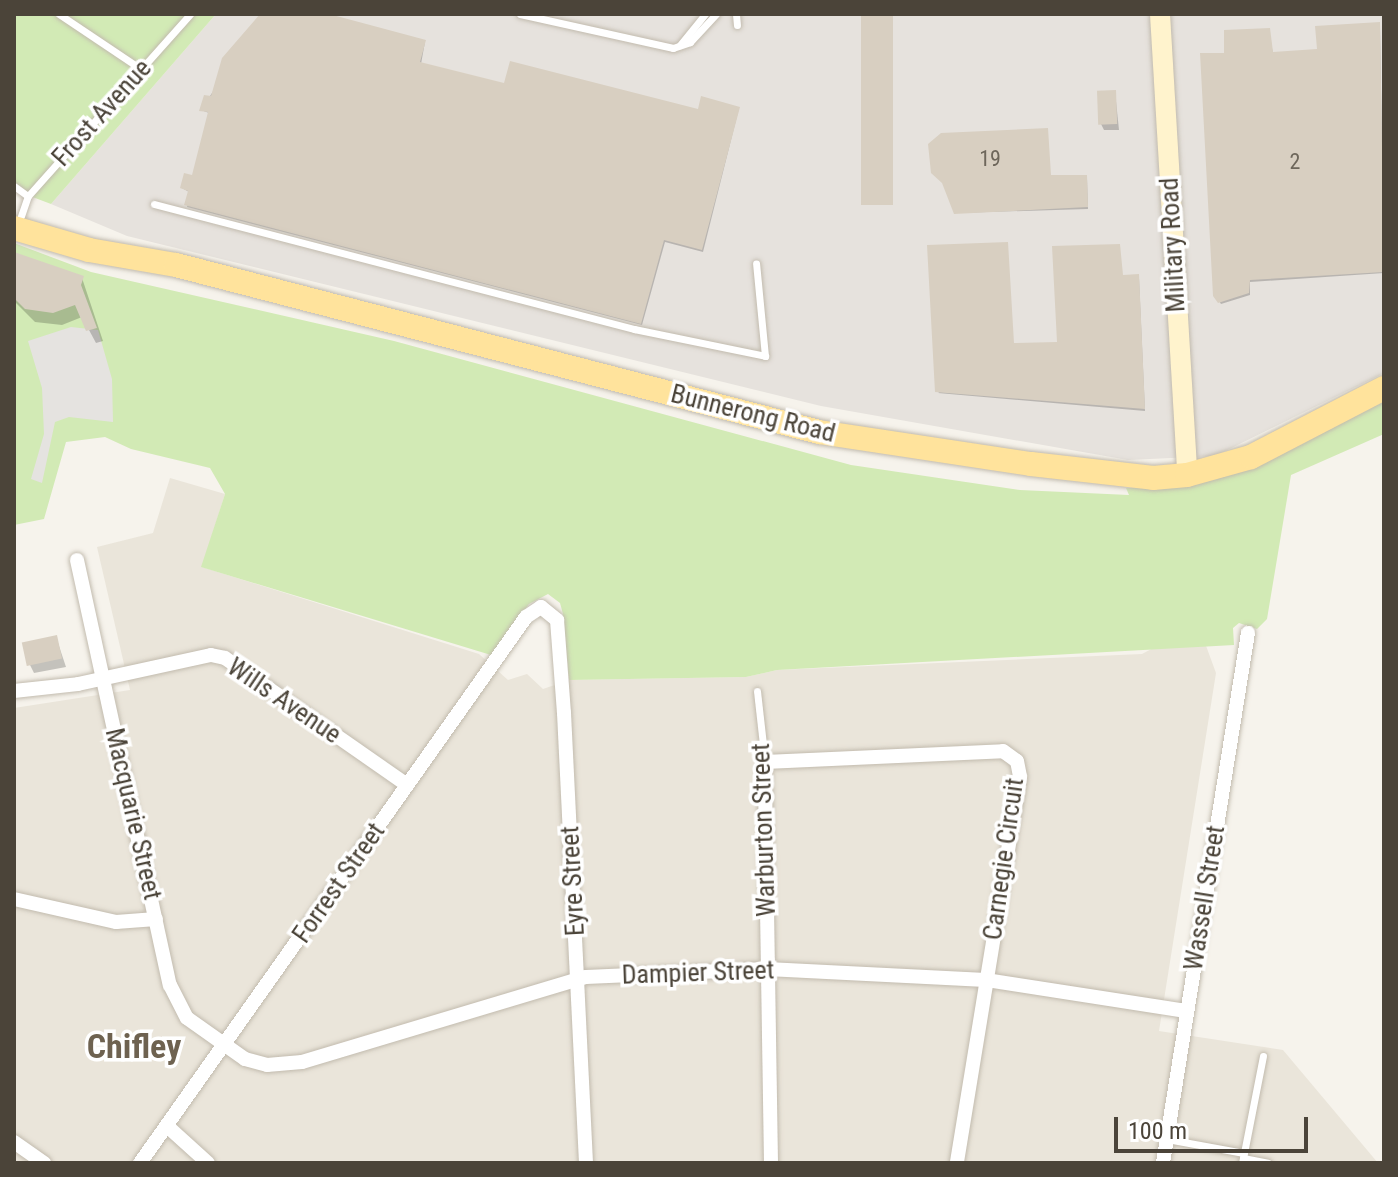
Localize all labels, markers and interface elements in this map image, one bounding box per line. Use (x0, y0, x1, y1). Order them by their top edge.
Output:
street label: Frost Avenue (46, 53, 158, 173)
house number: 19 (979, 146, 1001, 172)
house number: 2 (1290, 149, 1300, 175)
street label: Military Road (1154, 177, 1192, 313)
street label: Bunnerong Road (668, 378, 838, 450)
street label: Wills Avenue (221, 652, 347, 750)
street label: Macquarie Street (98, 725, 168, 903)
street label: Warburton Street (745, 743, 783, 917)
street label: Carnegie Circuit (977, 776, 1031, 942)
street label: Forrest Street (286, 817, 392, 949)
street label: Wassell Street (1178, 823, 1232, 973)
street label: Eyre Street (555, 825, 591, 937)
street label: Dampier Street (621, 955, 775, 991)
district label: Chifley (87, 1027, 181, 1067)
scale bar (1118, 1101, 1312, 1151)
text: 100 m (1128, 1117, 1187, 1145)

